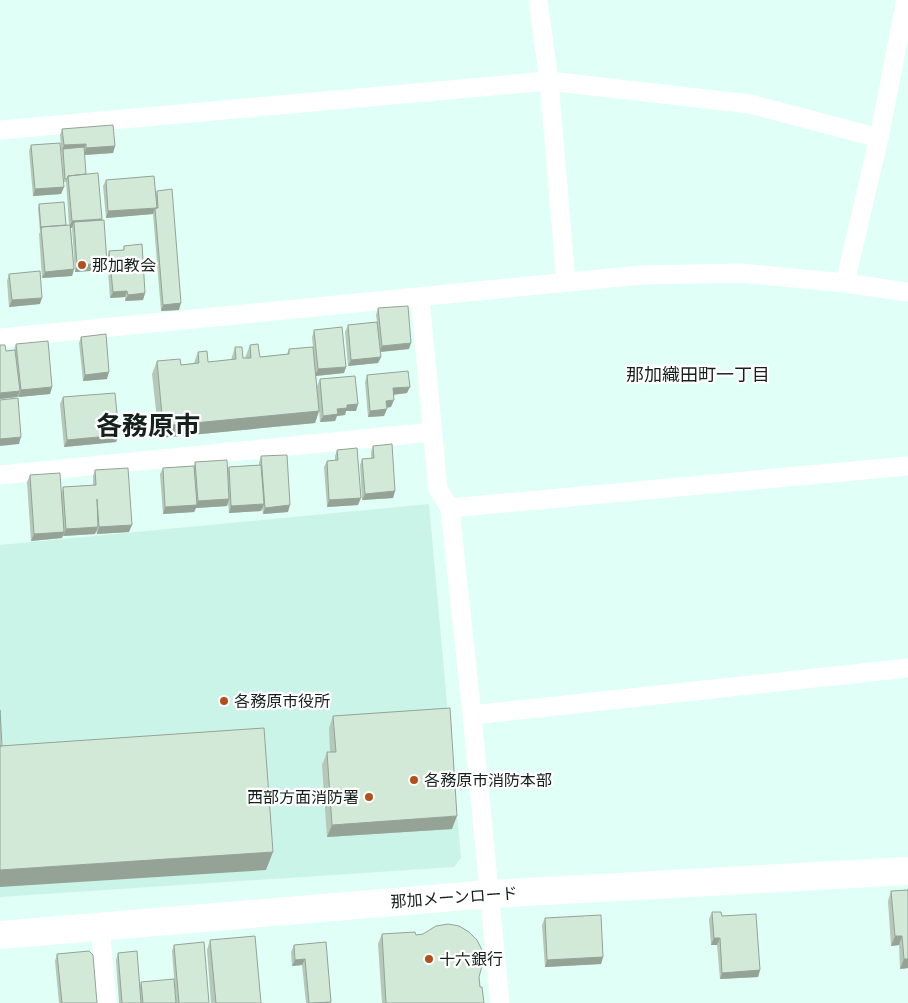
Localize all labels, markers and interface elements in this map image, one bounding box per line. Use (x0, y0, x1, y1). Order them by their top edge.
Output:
place label: 那加教会 (92, 255, 156, 275)
marker: 那加教会 (76, 259, 88, 271)
district label: 那加織田町一丁目 (626, 363, 770, 386)
district label: 各務原市 (96, 409, 200, 442)
place label: 各務原市役所 (234, 691, 330, 711)
marker: 各務原市役所 (218, 695, 230, 707)
place label: 各務原市消防本部 (424, 770, 552, 790)
marker: 各務原市消防本部 (408, 774, 420, 786)
place label: 西部方面消防署 (247, 787, 359, 807)
marker: 西部方面消防署 (363, 791, 375, 803)
street label: 那加メーンロード (390, 883, 518, 911)
place label: 十六銀行 (439, 949, 503, 969)
marker: 十六銀行 (423, 953, 435, 965)

